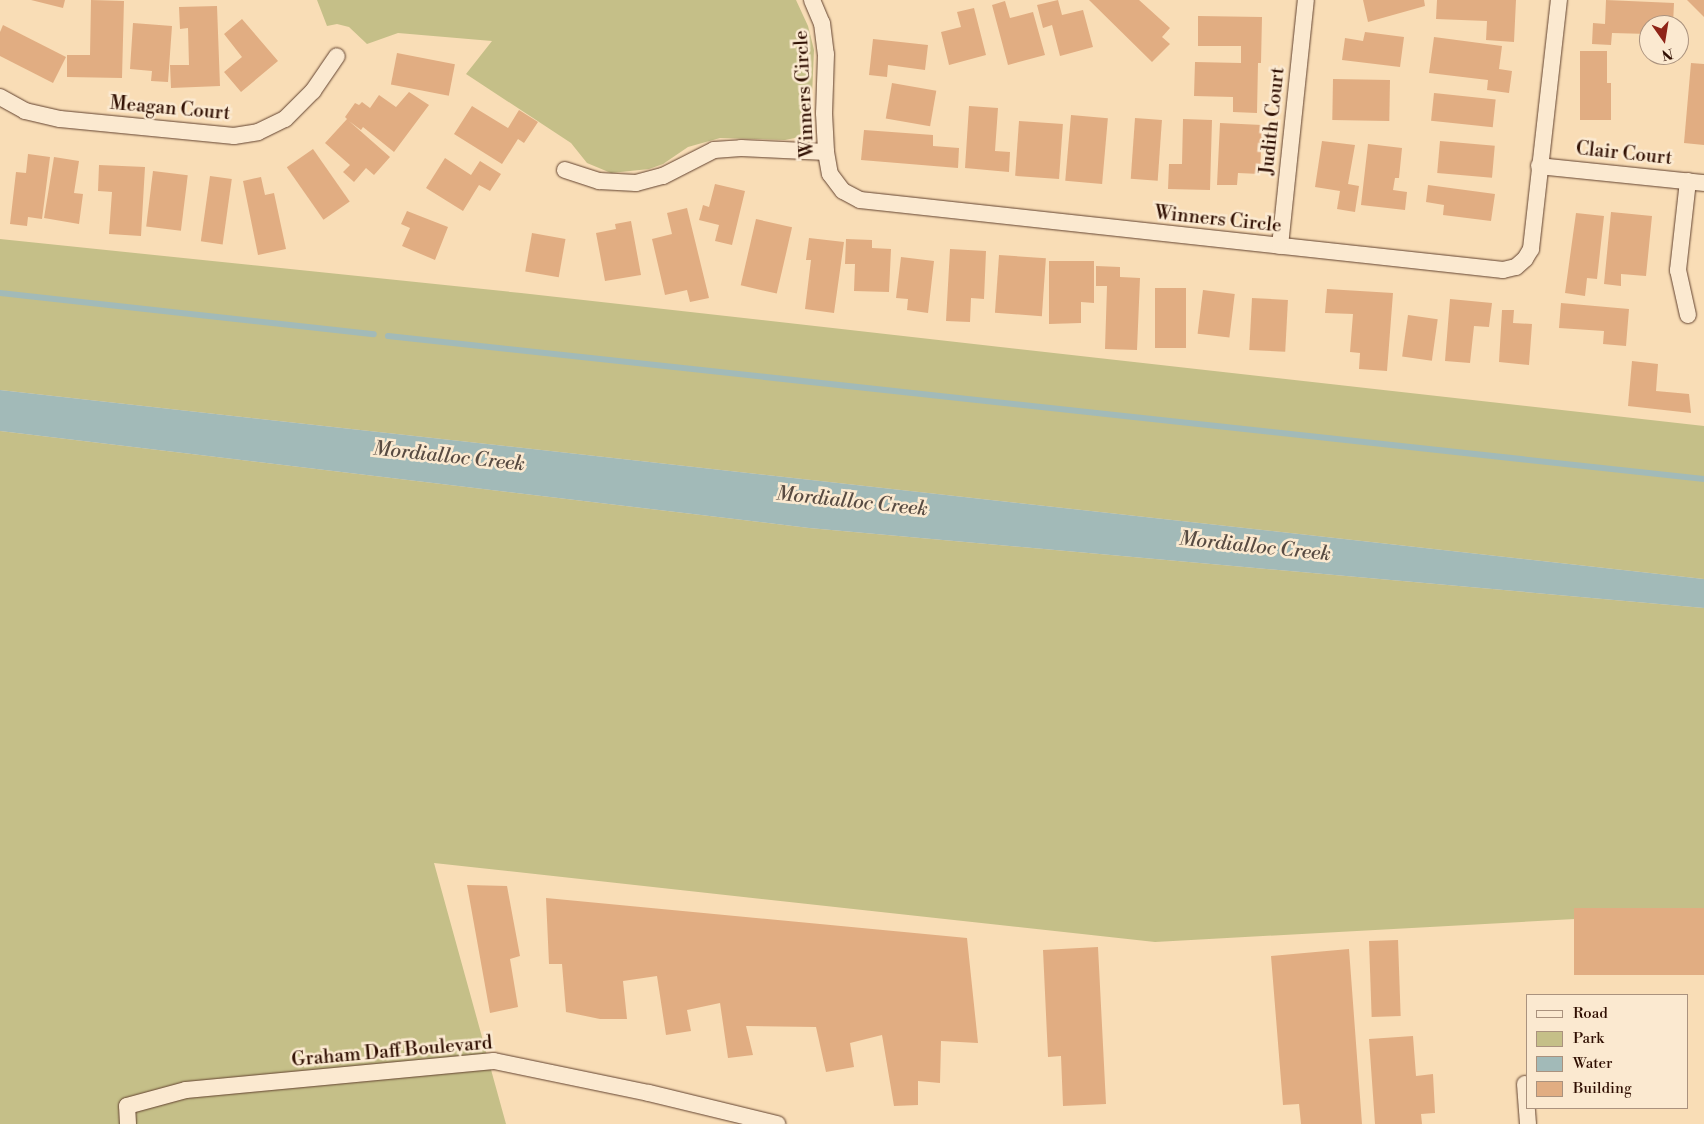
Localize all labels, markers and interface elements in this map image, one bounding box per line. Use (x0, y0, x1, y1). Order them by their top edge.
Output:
north arrow (1639, 15, 1689, 65)
street label: Winners Circle (790, 30, 820, 158)
text: N (1660, 44, 1675, 64)
street label: Judith Court (1256, 66, 1290, 176)
street label: Meagan Court (109, 92, 231, 126)
street label: Clair Court (1575, 138, 1673, 170)
street label: Winners Circle (1153, 202, 1283, 238)
water label: Mordialloc Creek (372, 437, 526, 477)
water label: Mordialloc Creek (775, 482, 929, 522)
water label: Mordialloc Creek (1178, 527, 1332, 567)
legend (1526, 994, 1689, 1109)
text: Road (1573, 1004, 1608, 1023)
text: Park (1573, 1029, 1604, 1048)
street label: Graham Daff Boulevard (291, 1032, 493, 1072)
text: Water (1573, 1054, 1612, 1073)
text: Building (1573, 1079, 1632, 1098)

